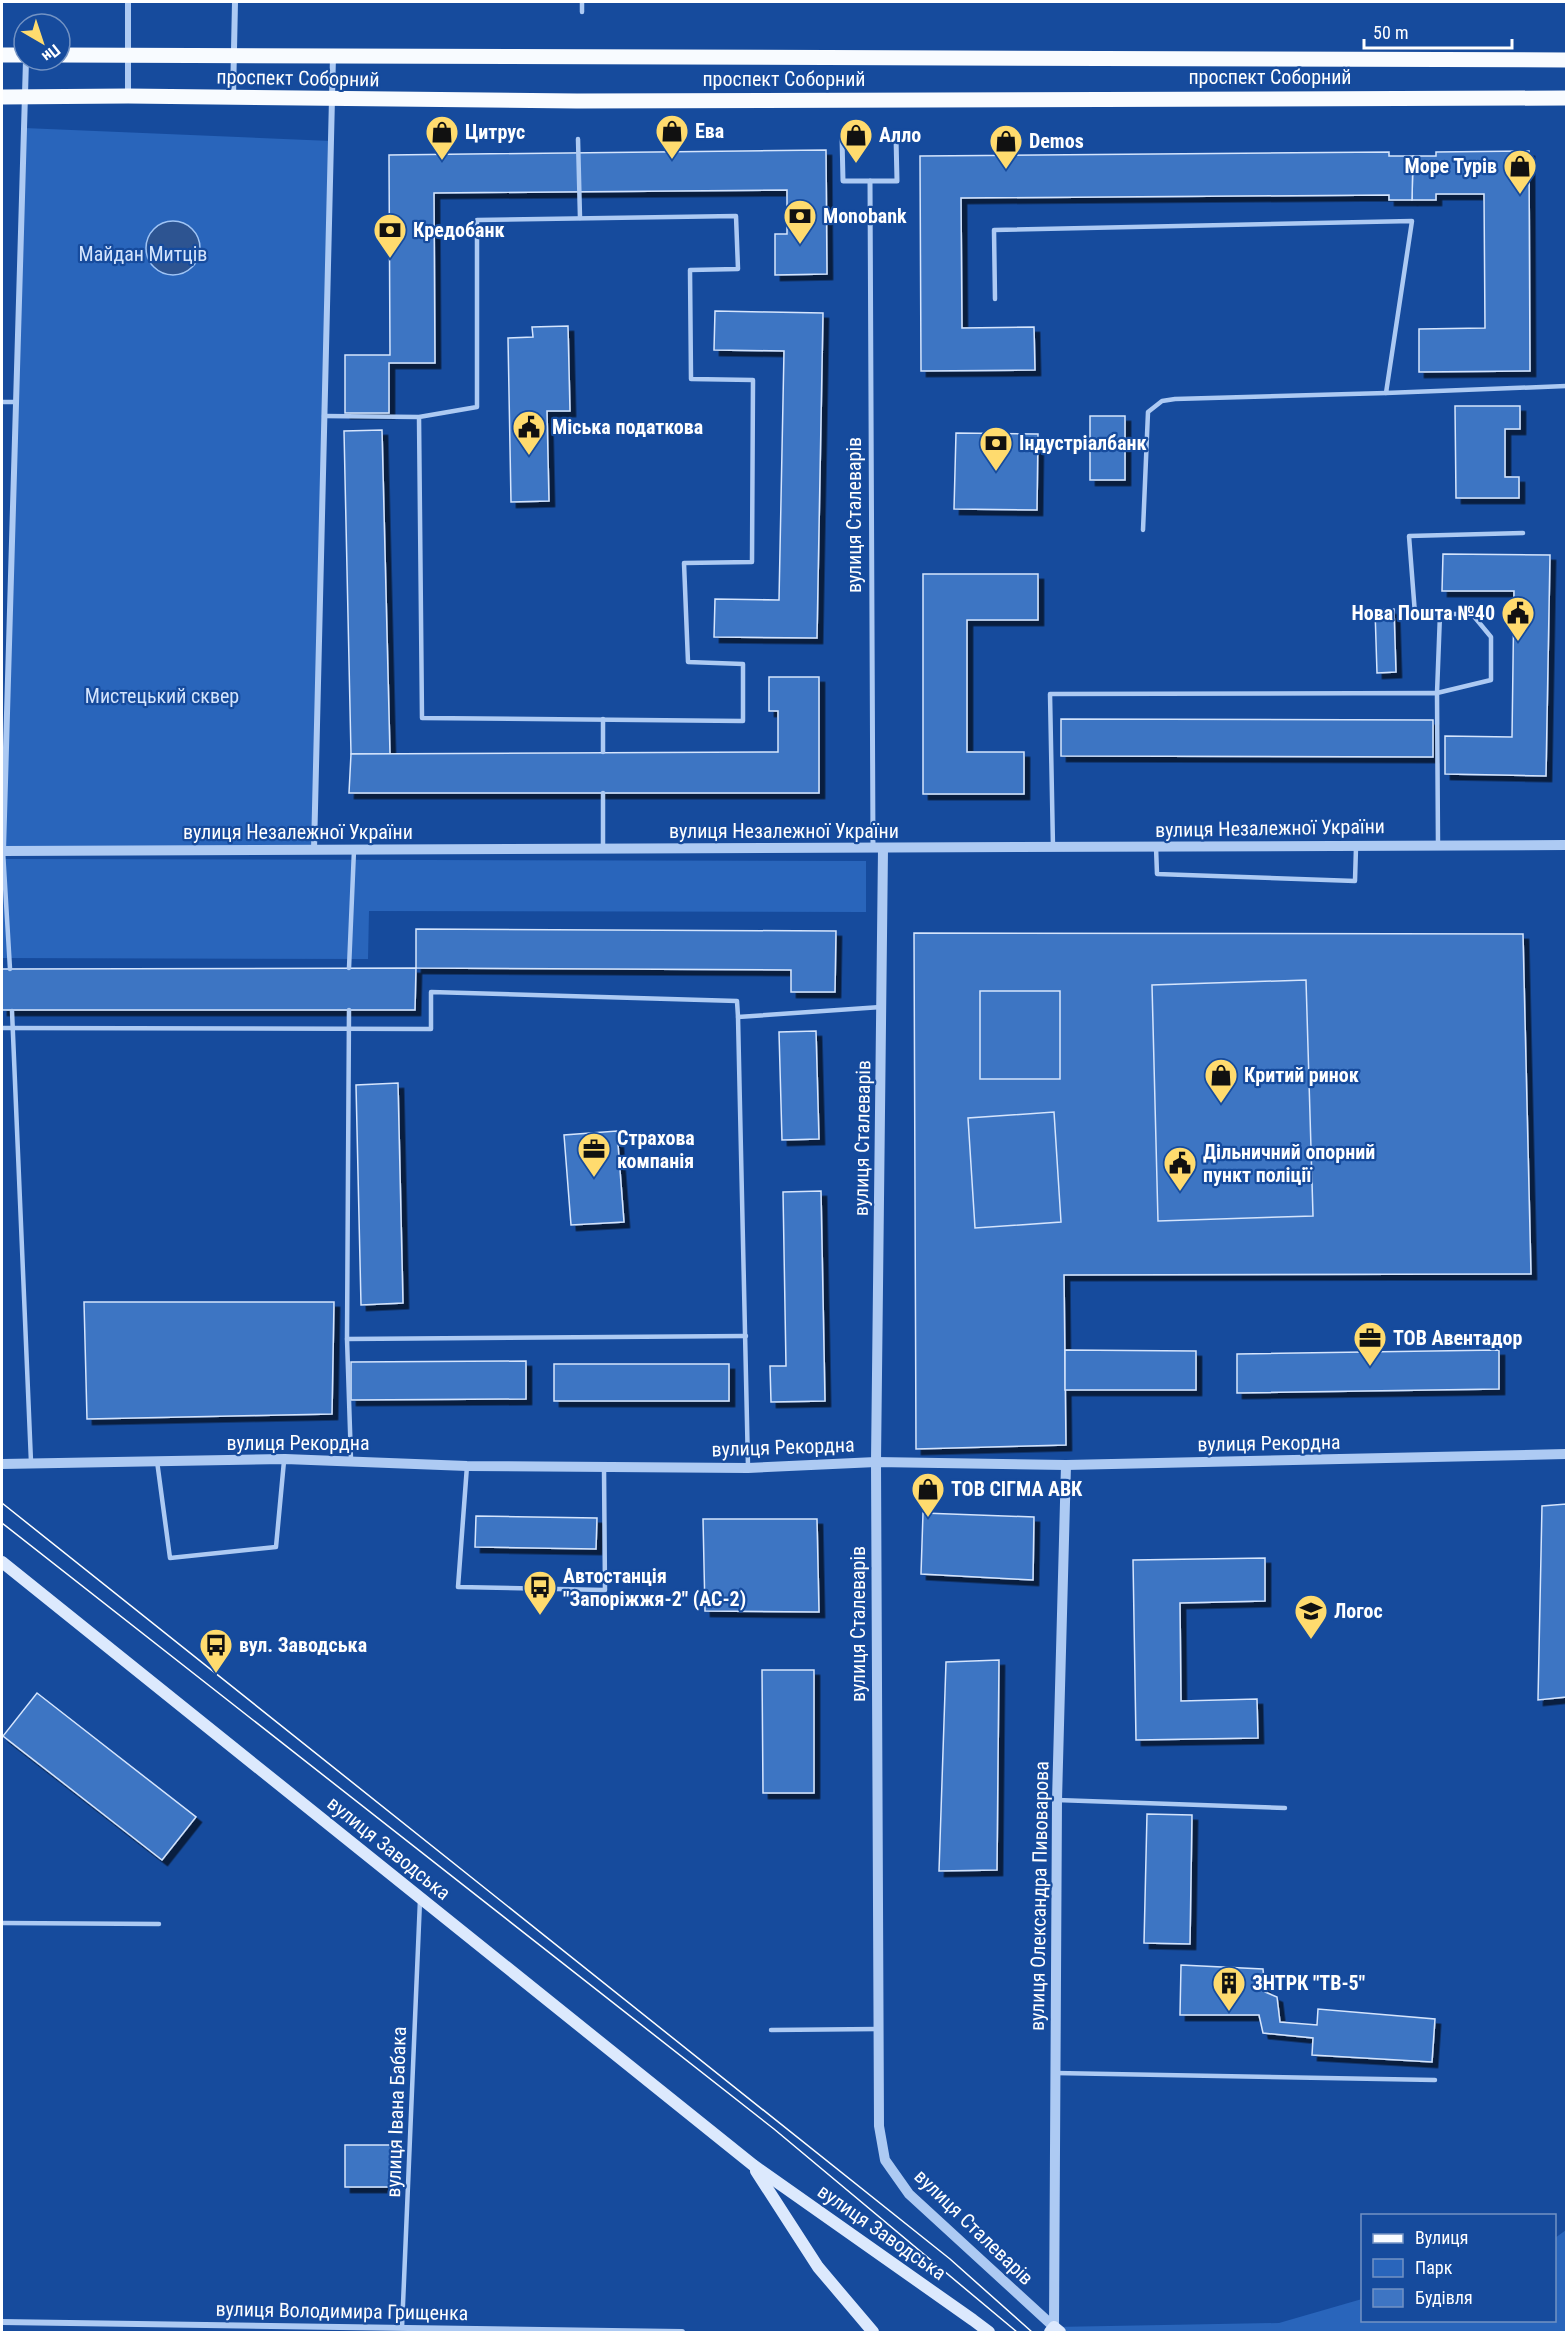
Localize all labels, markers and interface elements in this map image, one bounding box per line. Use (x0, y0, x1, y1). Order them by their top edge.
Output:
north arrow (12, 12, 72, 72)
scale bar (1364, 12, 1512, 50)
text: 50 m (1373, 22, 1408, 43)
text: Пн (38, 40, 64, 66)
street label: проспект Соборний (216, 65, 380, 91)
street label: проспект Соборний (1188, 65, 1352, 89)
street label: проспект Соборний (702, 67, 866, 91)
shop icon: Ева (654, 113, 690, 160)
shop icon: Цитрус (424, 114, 460, 161)
shop icon: Алло (838, 117, 874, 164)
place label: Ева (695, 119, 724, 143)
place label: Цитрус (465, 120, 525, 144)
place label: Алло (879, 123, 921, 147)
shop icon: Demos (988, 123, 1024, 170)
place label: Demos (1029, 129, 1084, 153)
shop icon: Море Турiв (1502, 148, 1538, 195)
place label: Море Турiв (1405, 154, 1497, 178)
bank icon: Monobank (782, 198, 818, 245)
place label: Monobank (823, 204, 907, 228)
bank icon: Кредобанк (372, 212, 408, 259)
place label: Кредобанк (413, 218, 505, 242)
park label: Майдан Митців (79, 242, 207, 266)
public building icon: Міська податкова (511, 409, 547, 456)
place label: Міська податкова (552, 415, 703, 439)
bank icon: Індустріалбанк (978, 425, 1014, 472)
place label: Індустріалбанк (1019, 431, 1147, 455)
street label: вулиця Сталеварів (842, 437, 866, 593)
public building icon: Нова Пошта №40 (1500, 595, 1536, 642)
place label: Нова Пошта №40 (1351, 601, 1495, 625)
park label: Мистецький сквер (85, 684, 239, 708)
street label: вулиця Незалежної України (1155, 814, 1385, 842)
street label: вулиця Незалежної України (669, 819, 899, 843)
street label: вулиця Незалежної України (183, 820, 413, 844)
shop icon: Критий ринок (1203, 1057, 1239, 1104)
street label: вулиця Сталеварів (849, 1060, 875, 1216)
place label: Критий ринок (1244, 1063, 1359, 1087)
place label: Страхова компанія (617, 1126, 695, 1173)
office icon: Страхова компанія (576, 1131, 612, 1178)
place label: Дільничний опорний пункт поліції (1203, 1140, 1375, 1187)
public building icon: Дільничний опорний пункт поліції (1162, 1145, 1198, 1192)
office icon: ТОВ Авентадор (1352, 1320, 1388, 1367)
place label: ТОВ Авентадор (1393, 1326, 1523, 1350)
street label: вулиця Рекордна (1197, 1430, 1341, 1456)
street label: вулиця Рекордна (226, 1431, 370, 1455)
street label: вулиця Рекордна (711, 1433, 855, 1461)
shop icon: ТОВ СІГМА АВК (910, 1471, 946, 1518)
place label: ТОВ СІГМА АВК (951, 1477, 1083, 1501)
street label: вулиця Сталеварів (846, 1546, 870, 1702)
place label: Автостанція "Запоріжжя-2" (АС-2) (563, 1564, 746, 1611)
bus stop icon: Автостанція "Запоріжжя-2" (АС-2) (522, 1569, 558, 1616)
school or university icon: Логос (1293, 1593, 1329, 1640)
place label: Логос (1334, 1599, 1383, 1623)
bus stop icon: вул. Заводська (198, 1627, 234, 1674)
place label: вул. Заводська (239, 1633, 367, 1657)
street label: вулиця Олександра Пивоварова (1025, 1761, 1053, 2031)
street label: вулиця Заводська (323, 1791, 455, 1905)
building icon: ЗНТРК "ТВ-5" (1211, 1965, 1247, 2012)
place label: ЗНТРК "ТВ-5" (1252, 1971, 1365, 1995)
street label: вулиця Івана Бабака (381, 2026, 411, 2198)
street label: вулиця Сталеварів (909, 2164, 1039, 2290)
street label: вулиця Заводська (813, 2179, 951, 2285)
legend (1361, 2214, 1556, 2322)
text: Вулиця (1415, 2227, 1469, 2248)
text: Парк (1415, 2257, 1453, 2278)
text: Будівля (1415, 2287, 1473, 2308)
street label: вулиця Володимира Грищенка (215, 2297, 469, 2325)

